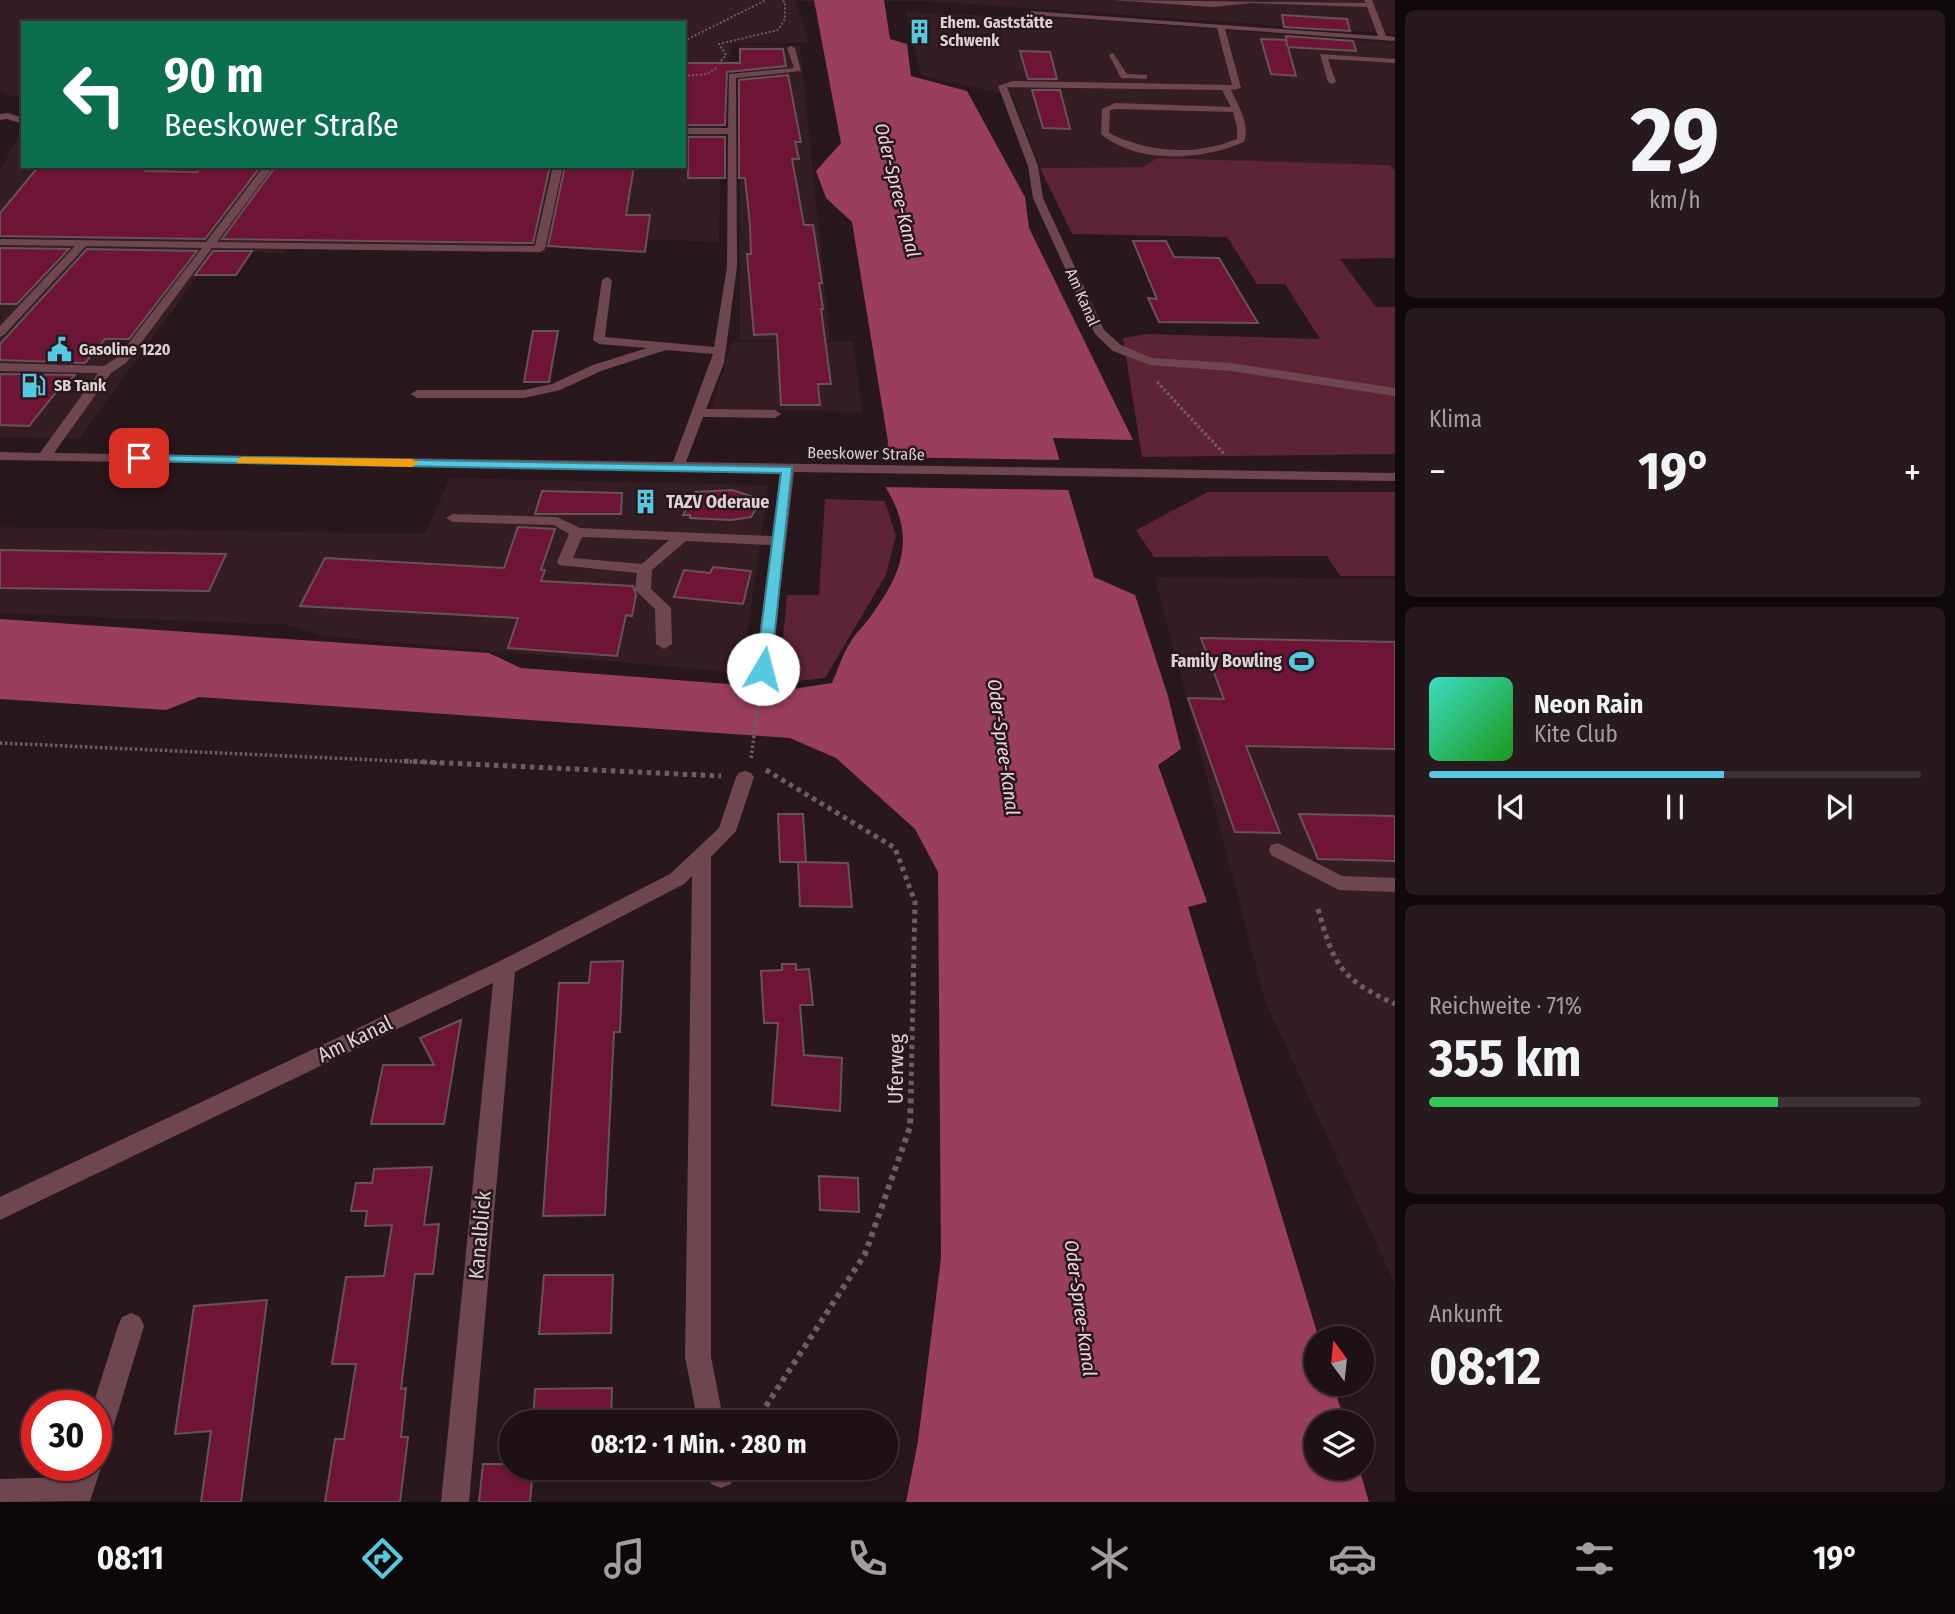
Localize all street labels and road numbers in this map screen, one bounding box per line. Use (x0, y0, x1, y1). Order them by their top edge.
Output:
street label: Am Kanal (1061, 265, 1104, 329)
street label: Beeskower Straße (807, 443, 925, 464)
street label: Am Kanal (313, 1010, 397, 1068)
street label: Uferweg (882, 1034, 910, 1104)
street label: Kanalblick (463, 1189, 497, 1280)

